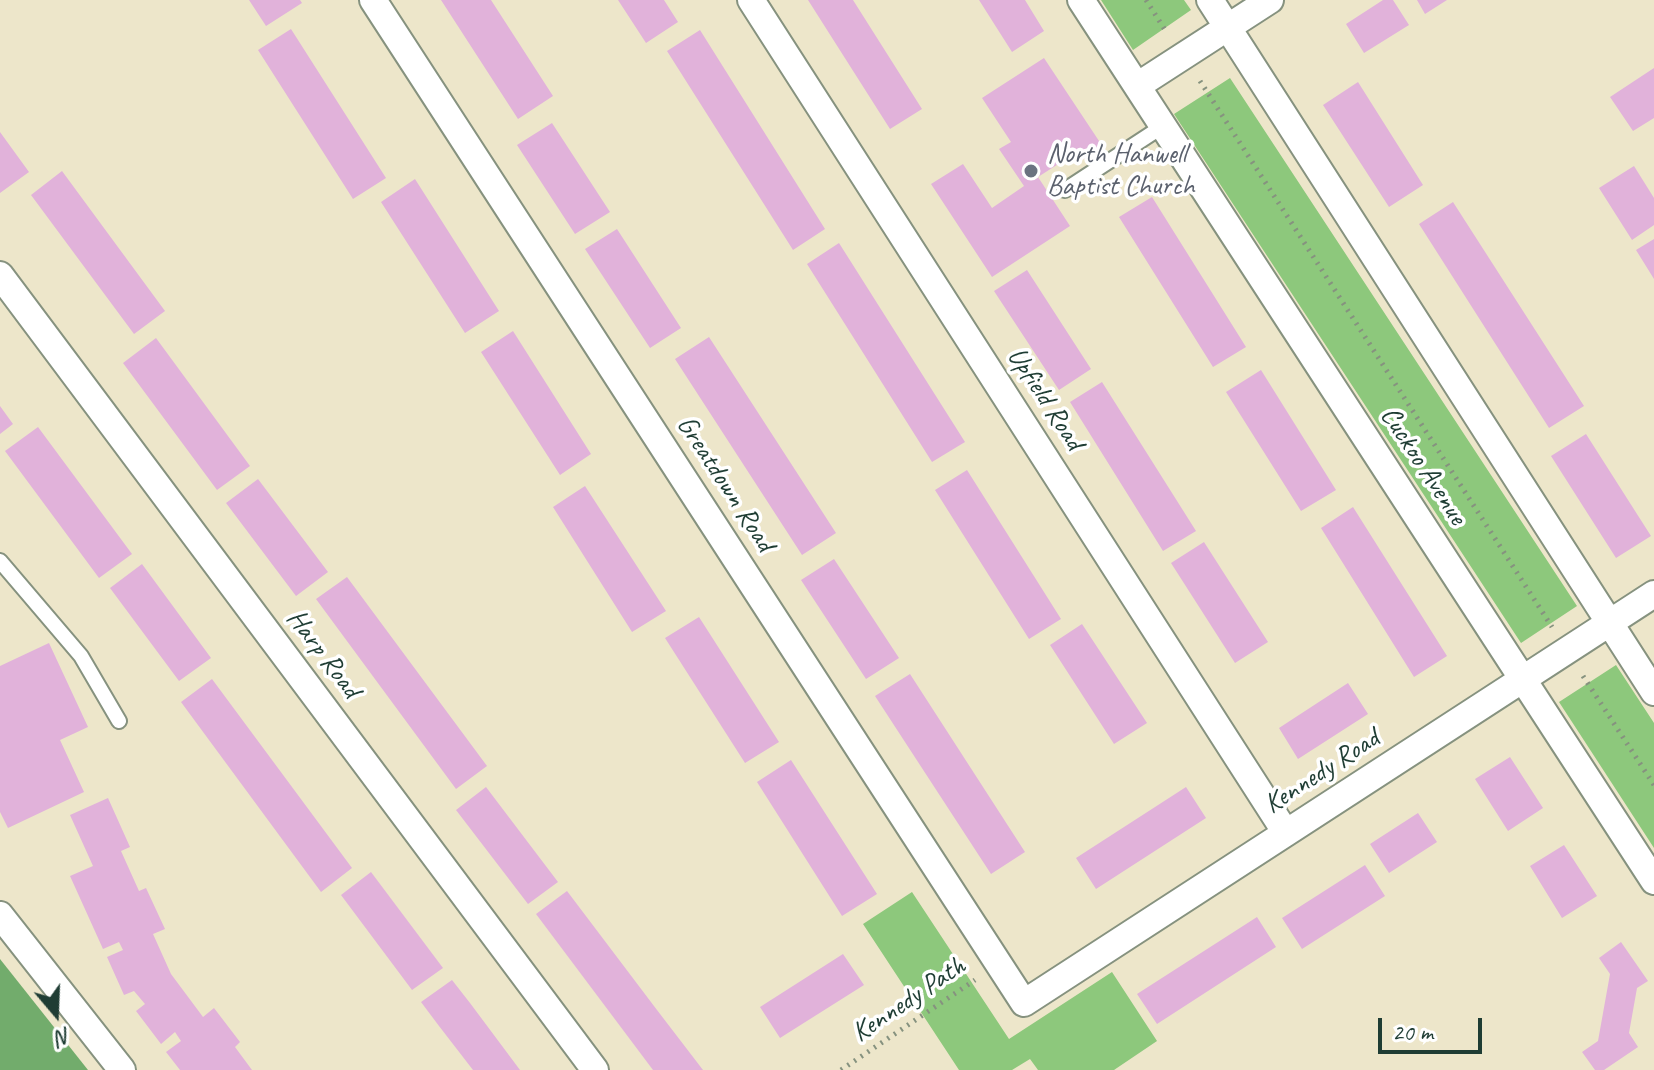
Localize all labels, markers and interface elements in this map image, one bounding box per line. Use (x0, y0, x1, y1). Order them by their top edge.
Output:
place label: North Hanwell Baptist Church (1047, 138, 1195, 204)
marker: North Hanwell Baptist Church (1022, 162, 1040, 180)
street label: Upfield Road (999, 341, 1091, 457)
street label: Cuckoo Avenue (1372, 401, 1474, 531)
street label: Greatdown Road (669, 410, 781, 558)
street label: Harp Road (279, 603, 367, 705)
street label: Kennedy Road (1258, 722, 1386, 822)
street label: Kennedy Path (846, 950, 972, 1050)
north arrow (16, 974, 96, 1054)
scale bar (1382, 1002, 1486, 1052)
text: 20 m (1392, 1017, 1433, 1047)
text: N (53, 1021, 75, 1052)

